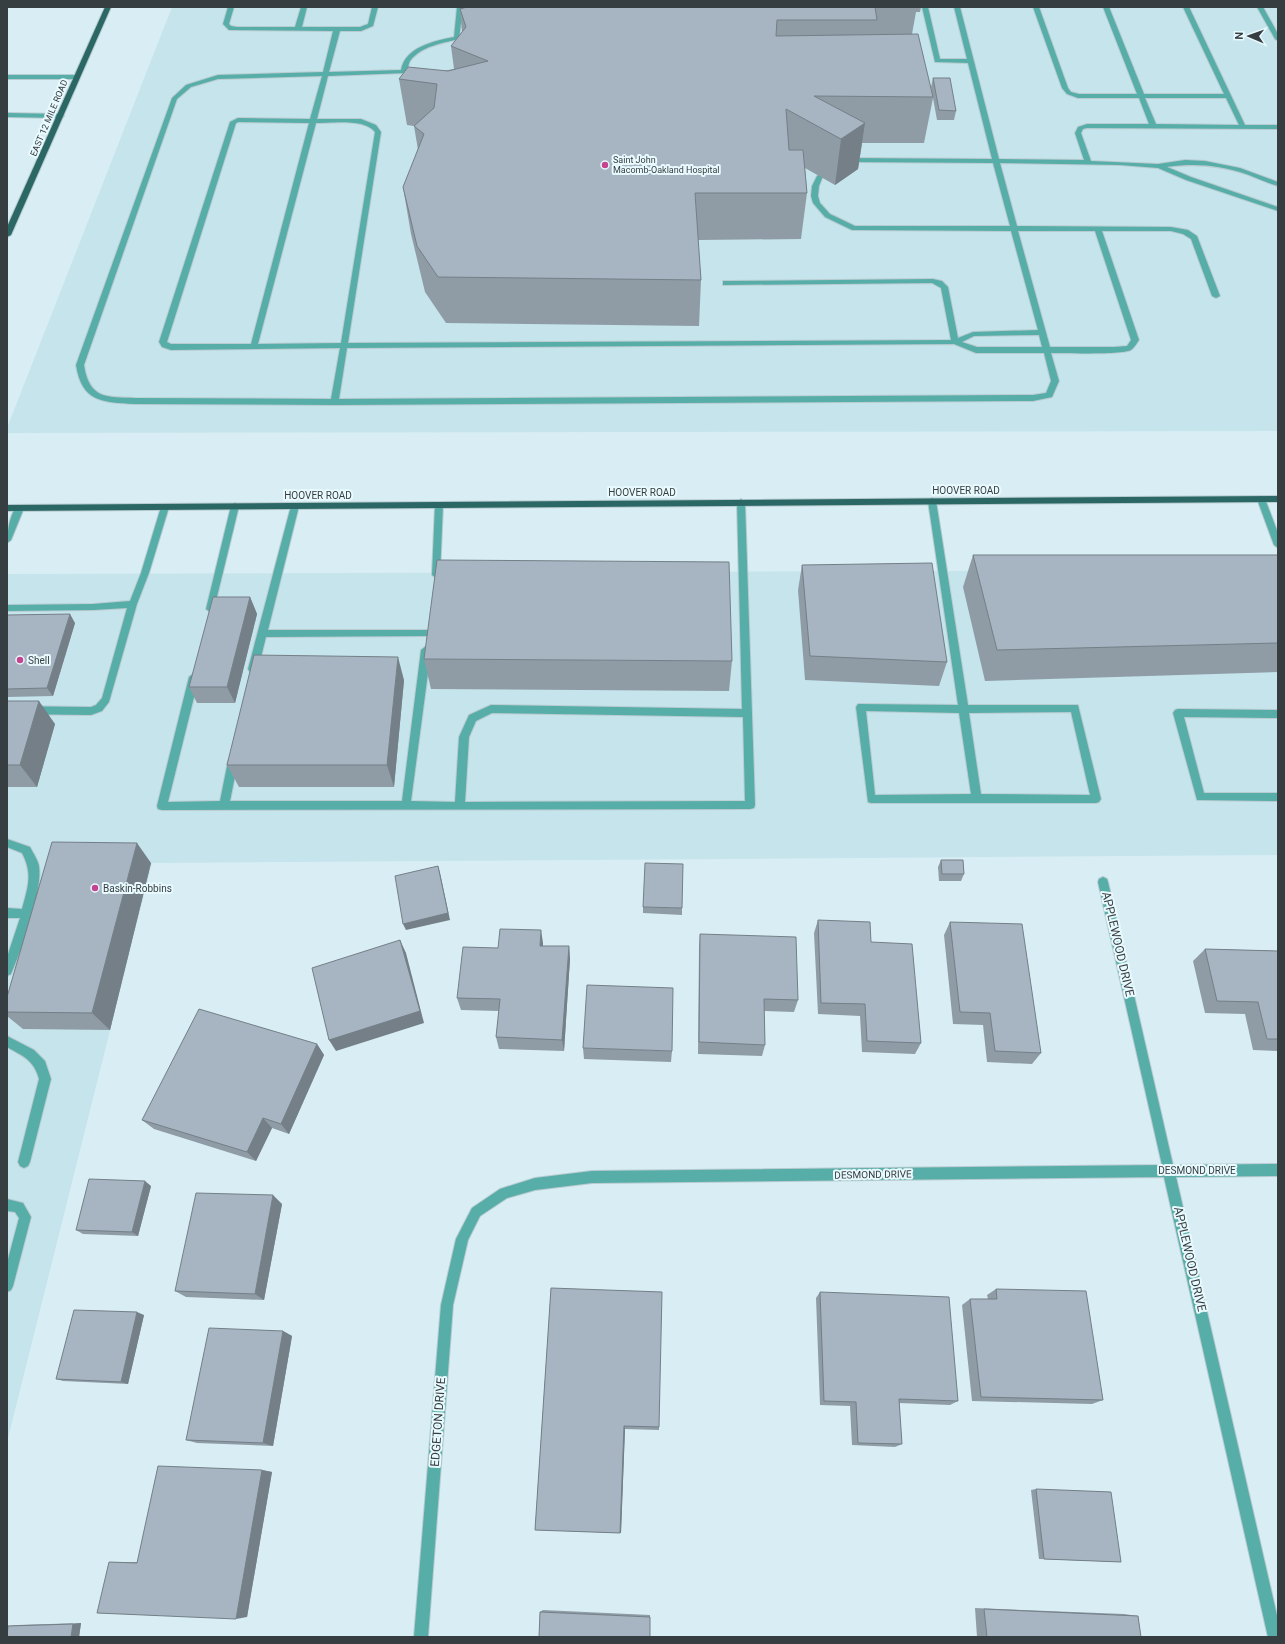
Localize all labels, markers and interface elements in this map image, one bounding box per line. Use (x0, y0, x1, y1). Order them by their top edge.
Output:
north arrow (1229, 16, 1269, 56)
text: N (1233, 31, 1246, 40)
street label: EAST 12 MILE ROAD (28, 78, 70, 158)
place label: Saint John Macomb-Oakland Hospital (613, 155, 720, 175)
marker: Saint John Macomb-Oakland Hospital (600, 160, 610, 170)
street label: HOOVER ROAD (932, 485, 1000, 496)
street label: HOOVER ROAD (608, 487, 676, 498)
street label: HOOVER ROAD (284, 490, 352, 501)
marker: Shell (15, 655, 25, 665)
place label: Shell (28, 655, 50, 666)
marker: Baskin-Robbins (90, 883, 100, 893)
place label: Baskin-Robbins (103, 883, 172, 894)
street label: APPLEWOOD DRIVE (1099, 890, 1137, 998)
street label: DESMOND DRIVE (1158, 1165, 1236, 1176)
street label: DESMOND DRIVE (834, 1168, 912, 1181)
street label: APPLEWOOD DRIVE (1171, 1205, 1209, 1313)
street label: EDGETON DRIVE (428, 1377, 448, 1467)

